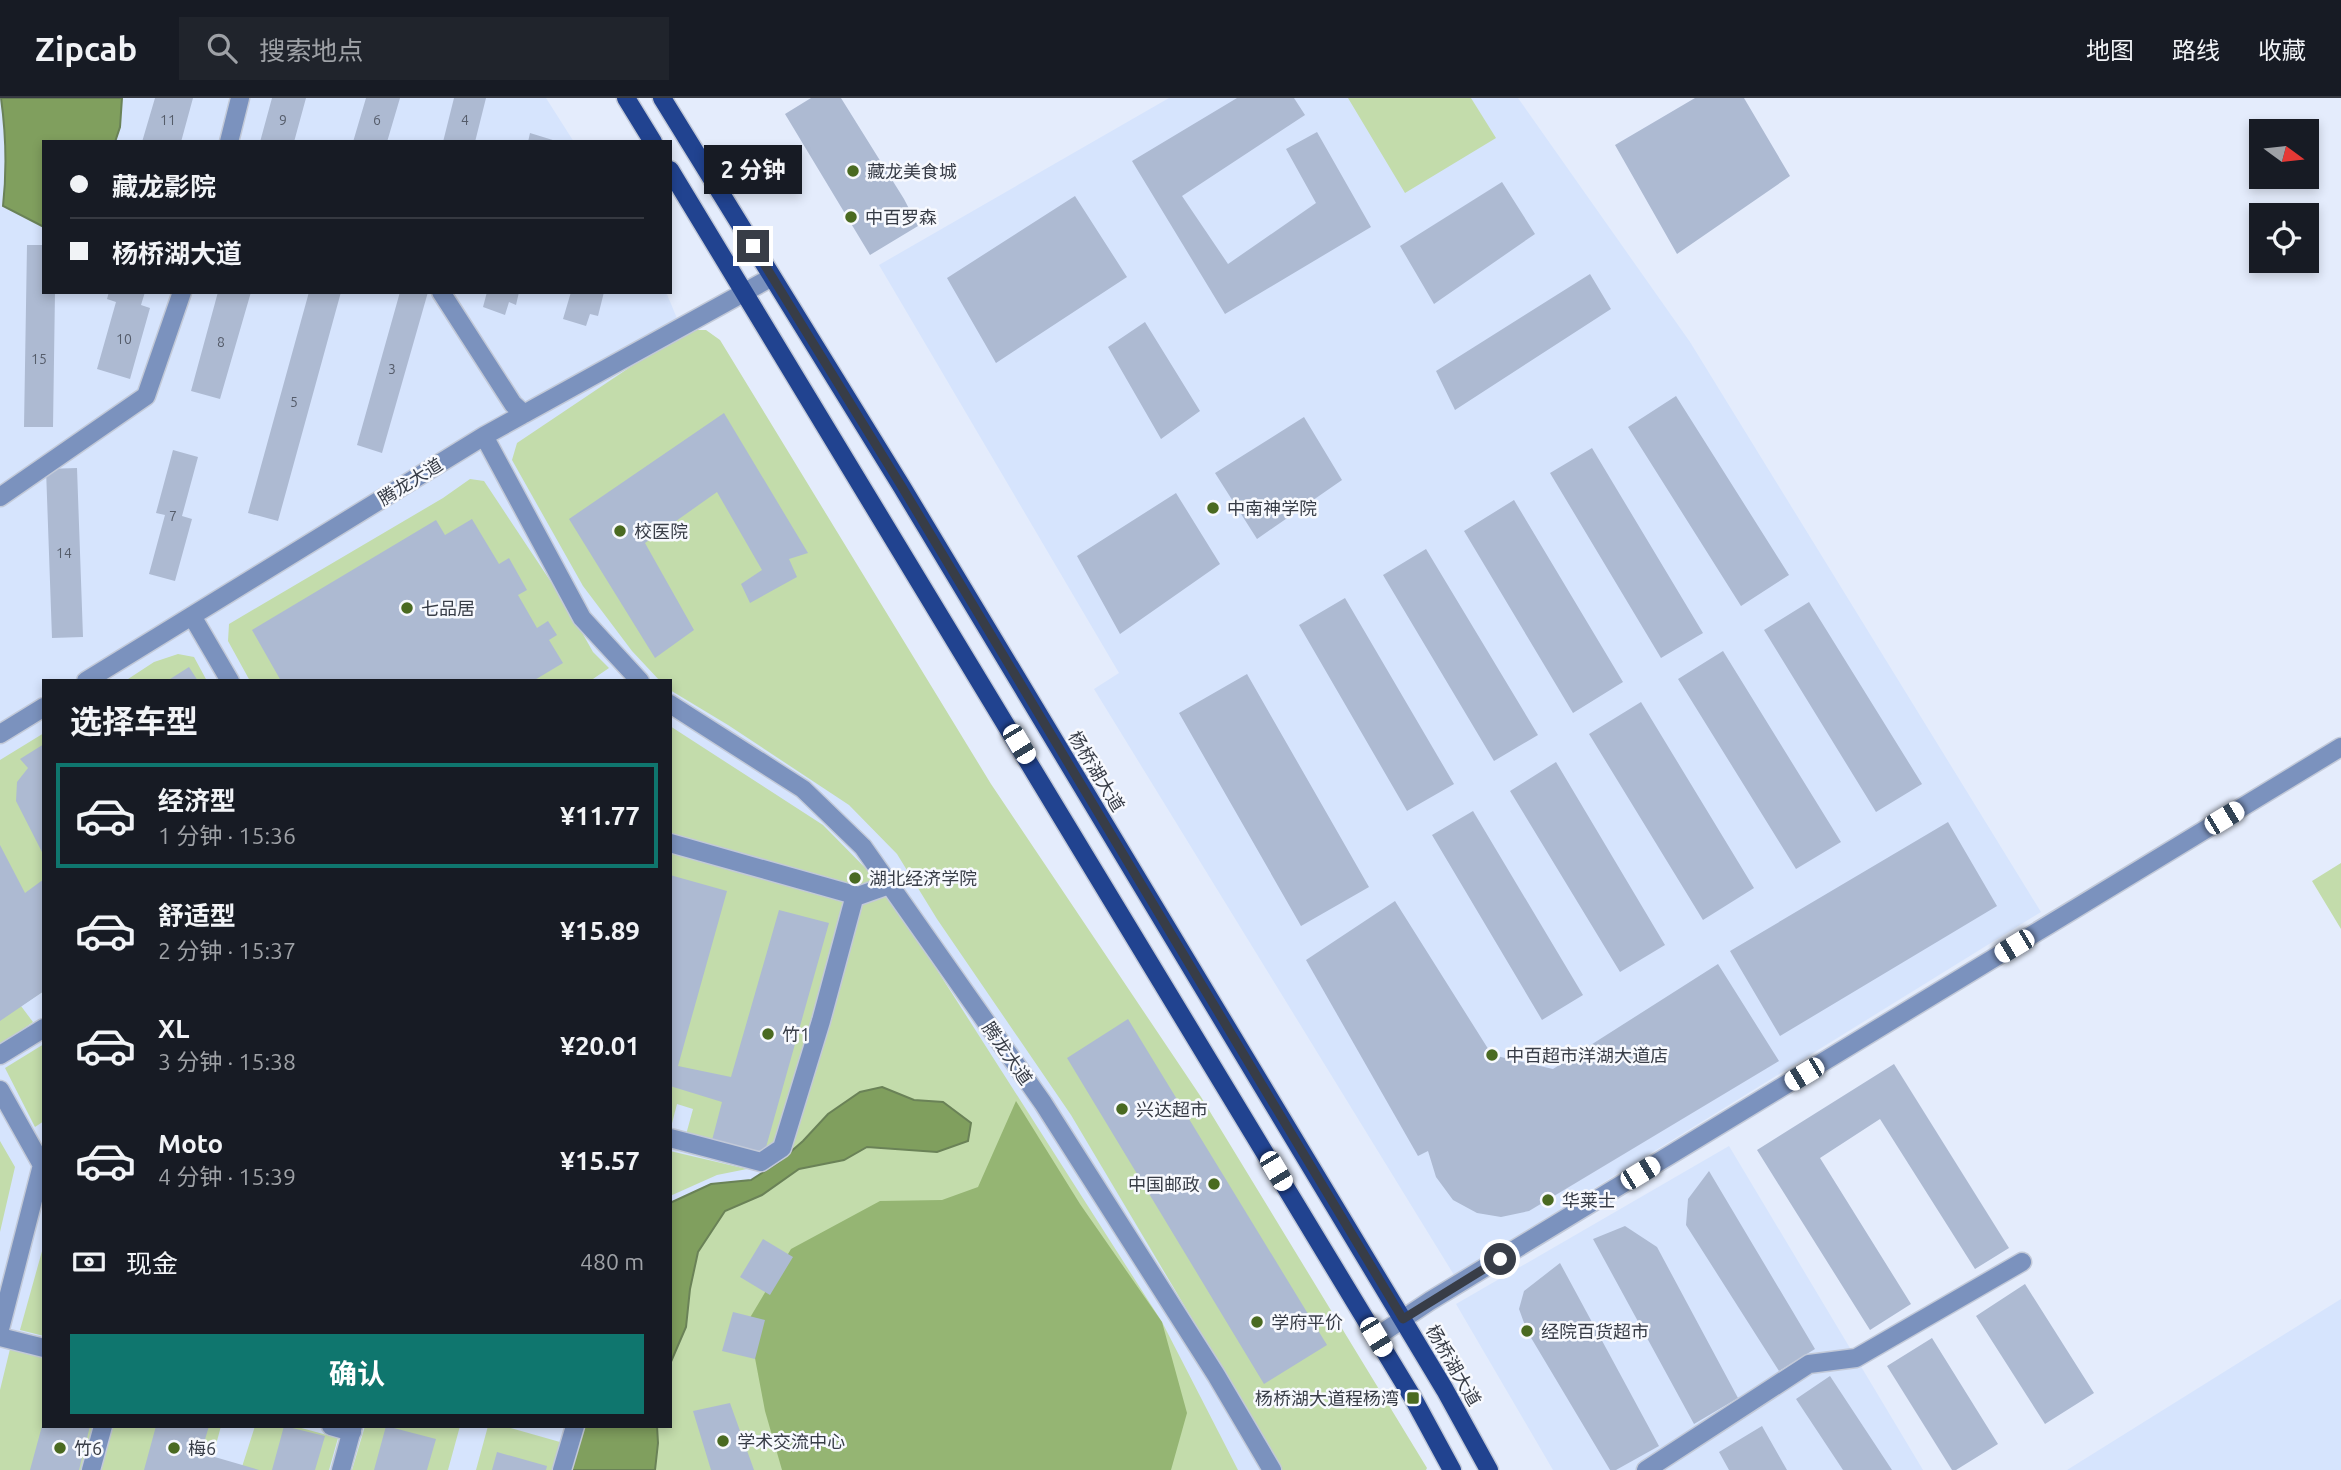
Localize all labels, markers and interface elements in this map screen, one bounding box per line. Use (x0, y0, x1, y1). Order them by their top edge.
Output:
search box (179, 17, 669, 80)
icon: search (203, 29, 241, 67)
text: Zipcab (35, 30, 137, 67)
text: 搜索地点 (259, 36, 363, 65)
text: 地图 (2086, 37, 2134, 64)
text: 路线 (2172, 37, 2220, 64)
text: 收藏 (2258, 37, 2306, 64)
house number: 11 (160, 112, 176, 128)
house number: 9 (279, 112, 287, 128)
house number: 6 (373, 112, 381, 128)
house number: 4 (461, 112, 469, 128)
north arrow (2249, 119, 2319, 189)
map controls (2249, 119, 2319, 273)
callout: 2 分钟 (704, 144, 802, 194)
text: 2 分钟 (721, 157, 785, 182)
place label: 藏龙美食城 (867, 161, 957, 181)
marker: 藏龙美食城 (845, 163, 861, 179)
text: 藏龙影院 (112, 172, 216, 201)
button: locate (2249, 203, 2319, 273)
place label: 中百罗森 (865, 207, 937, 227)
marker: 中百罗森 (843, 209, 859, 225)
route end (737, 230, 769, 262)
text: 杨桥湖大道 (112, 239, 242, 268)
house number: 10 (116, 331, 132, 347)
house number: 8 (217, 334, 225, 350)
house number: 15 (31, 351, 47, 367)
house number: 3 (388, 361, 396, 377)
house number: 5 (290, 394, 298, 410)
street label: 腾龙大道 (374, 453, 446, 509)
place label: 中南神学院 (1227, 498, 1317, 518)
marker: 中南神学院 (1205, 500, 1221, 516)
house number: 7 (169, 508, 177, 524)
place label: 校医院 (634, 521, 688, 541)
marker: 校医院 (612, 523, 628, 539)
house number: 14 (56, 545, 72, 561)
place label: 七品居 (421, 598, 475, 618)
marker: 七品居 (399, 600, 415, 616)
text: 选择车型 (70, 703, 198, 739)
car (1000, 721, 1039, 767)
street label: 杨桥湖大道 (1065, 727, 1129, 815)
icon: car (74, 784, 137, 847)
text: 经济型 (158, 786, 236, 815)
car (2201, 798, 2248, 838)
text: ¥11.77 (560, 801, 640, 830)
text: 1 分钟 · 15:36 (158, 823, 296, 848)
place label: 湖北经济学院 (869, 868, 977, 888)
marker: 湖北经济学院 (847, 870, 863, 886)
icon: car (74, 899, 137, 962)
text: 舒适型 (158, 901, 236, 930)
text: ¥15.89 (560, 916, 640, 945)
car (1991, 926, 2038, 966)
text: 2 分钟 · 15:37 (158, 938, 296, 963)
icon: car (74, 1014, 137, 1077)
text: XL (158, 1014, 189, 1043)
street label: 腾龙大道 (979, 1018, 1037, 1088)
place label: 竹1 (782, 1024, 810, 1044)
marker: 竹1 (760, 1026, 776, 1042)
text: ¥20.01 (560, 1031, 640, 1060)
place label: 中百超市洋湖大道店 (1506, 1045, 1668, 1065)
marker: 中百超市洋湖大道店 (1484, 1047, 1500, 1063)
text: 3 分钟 · 15:38 (158, 1049, 296, 1074)
car (1781, 1054, 1828, 1094)
place label: 兴达超市 (1136, 1099, 1208, 1119)
marker: 兴达超市 (1114, 1101, 1130, 1117)
icon: car (74, 1129, 137, 1192)
text: Moto (158, 1129, 223, 1158)
text: ¥15.57 (560, 1146, 640, 1175)
car (1257, 1148, 1296, 1194)
car (1617, 1153, 1664, 1193)
text: 4 分钟 · 15:39 (158, 1164, 296, 1189)
place label: 中国邮政 (1128, 1174, 1200, 1194)
marker: 中国邮政 (1206, 1176, 1222, 1192)
place label: 华莱士 (1562, 1190, 1616, 1210)
marker: 华莱士 (1540, 1192, 1556, 1208)
icon: cash (70, 1243, 108, 1281)
route start (1484, 1243, 1516, 1275)
text: 现金 (126, 1249, 178, 1278)
text: 480 m (580, 1249, 644, 1274)
place label: 学府平价 (1271, 1312, 1343, 1332)
marker: 学府平价 (1249, 1314, 1265, 1330)
car (1357, 1314, 1396, 1360)
street label: 杨桥湖大道 (1423, 1321, 1485, 1409)
place label: 经院百货超市 (1541, 1321, 1649, 1341)
marker: 经院百货超市 (1519, 1323, 1535, 1339)
button: 确认 (70, 1334, 644, 1414)
place label: 杨桥湖大道程杨湾 (1255, 1388, 1399, 1408)
marker: 杨桥湖大道程杨湾 (1405, 1390, 1421, 1406)
place label: 学术交流中心 (737, 1431, 845, 1451)
marker: 学术交流中心 (715, 1433, 731, 1449)
place label: 竹6 (74, 1438, 102, 1458)
place label: 梅6 (188, 1438, 216, 1458)
marker: 竹6 (52, 1440, 68, 1456)
marker: 梅6 (166, 1440, 182, 1456)

